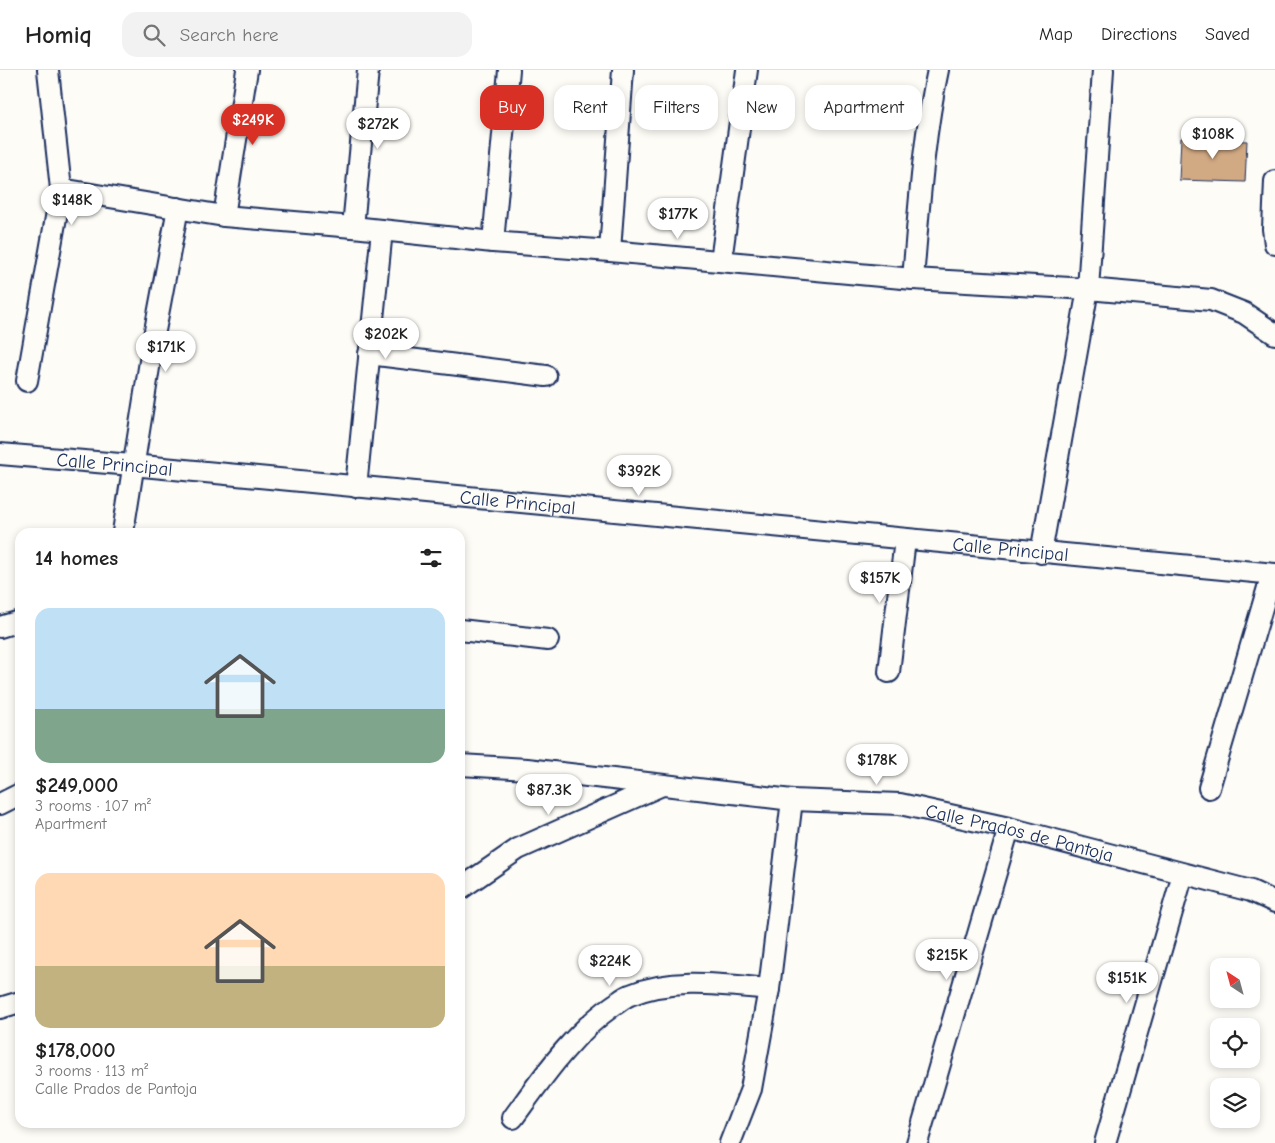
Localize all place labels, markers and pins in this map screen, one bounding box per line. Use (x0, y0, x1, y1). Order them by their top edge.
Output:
pin: $249K (218, 104, 288, 146)
pin: $272K (343, 108, 413, 150)
pin: $108K (1178, 118, 1248, 160)
pin: $148K (37, 184, 107, 226)
pin: $177K (643, 198, 713, 240)
pin: $202K (351, 318, 421, 360)
pin: $171K (131, 330, 201, 373)
pin: $392K (604, 454, 674, 497)
pin: $157K (845, 562, 915, 604)
pin: $178K (842, 744, 912, 786)
pin: $87.3K (508, 774, 590, 816)
pin: $215K (912, 938, 982, 981)
pin: $224K (575, 944, 645, 987)
pin: $151K (1092, 962, 1162, 1004)

